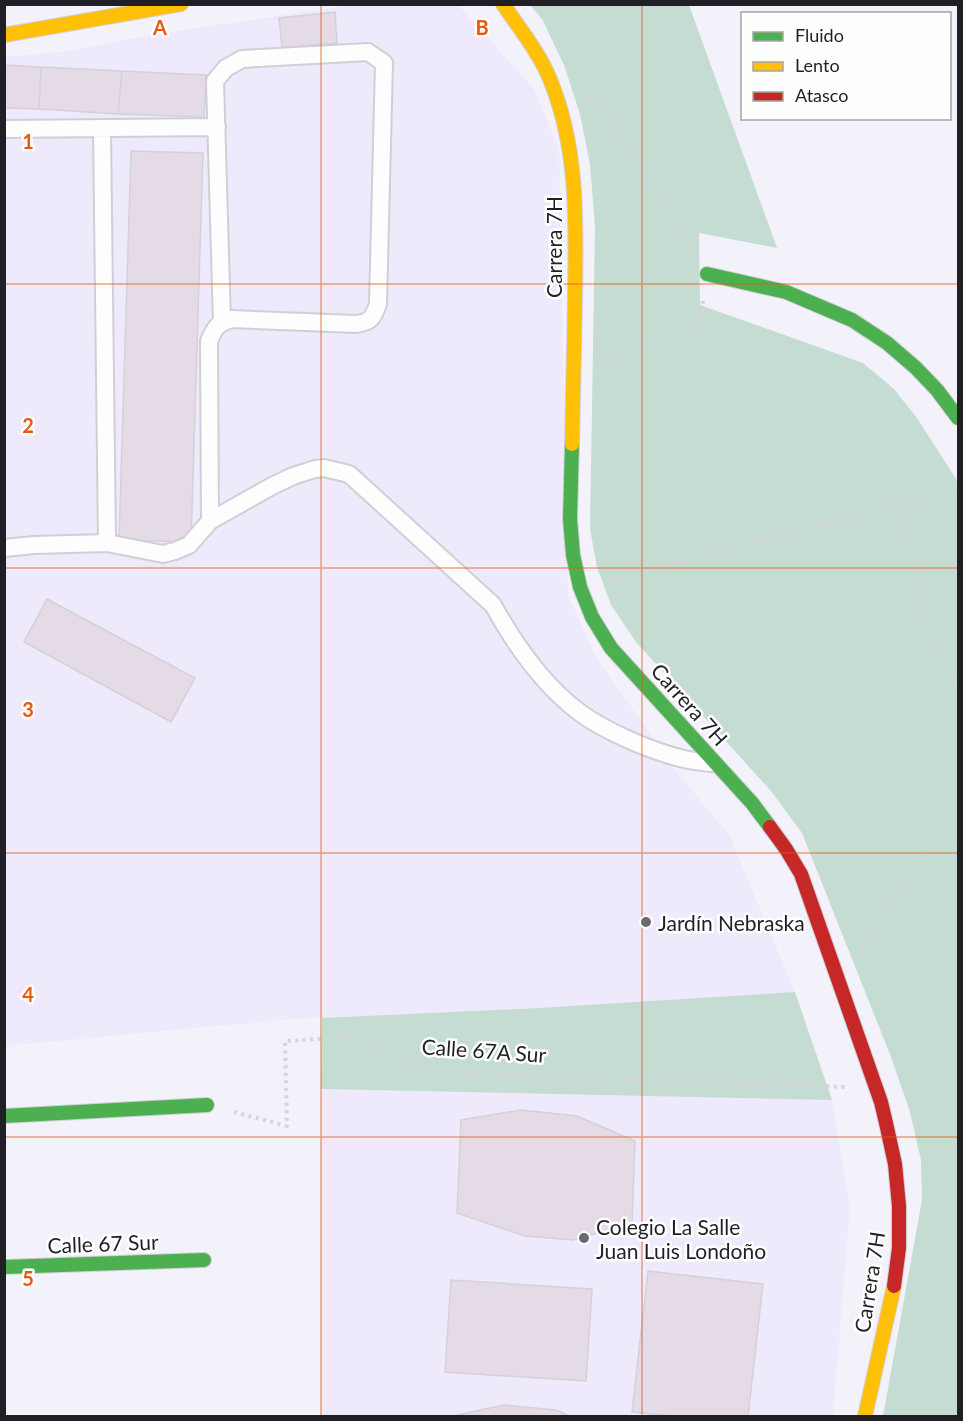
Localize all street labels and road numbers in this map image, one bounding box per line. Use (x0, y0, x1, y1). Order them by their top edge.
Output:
street label: Carrera 7H (541, 196, 566, 298)
street label: Carrera 7H (647, 658, 733, 750)
street label: Calle 67A Sur (421, 1033, 547, 1067)
street label: Calle 67 Sur (47, 1229, 159, 1257)
street label: Carrera 7H (849, 1230, 889, 1334)

